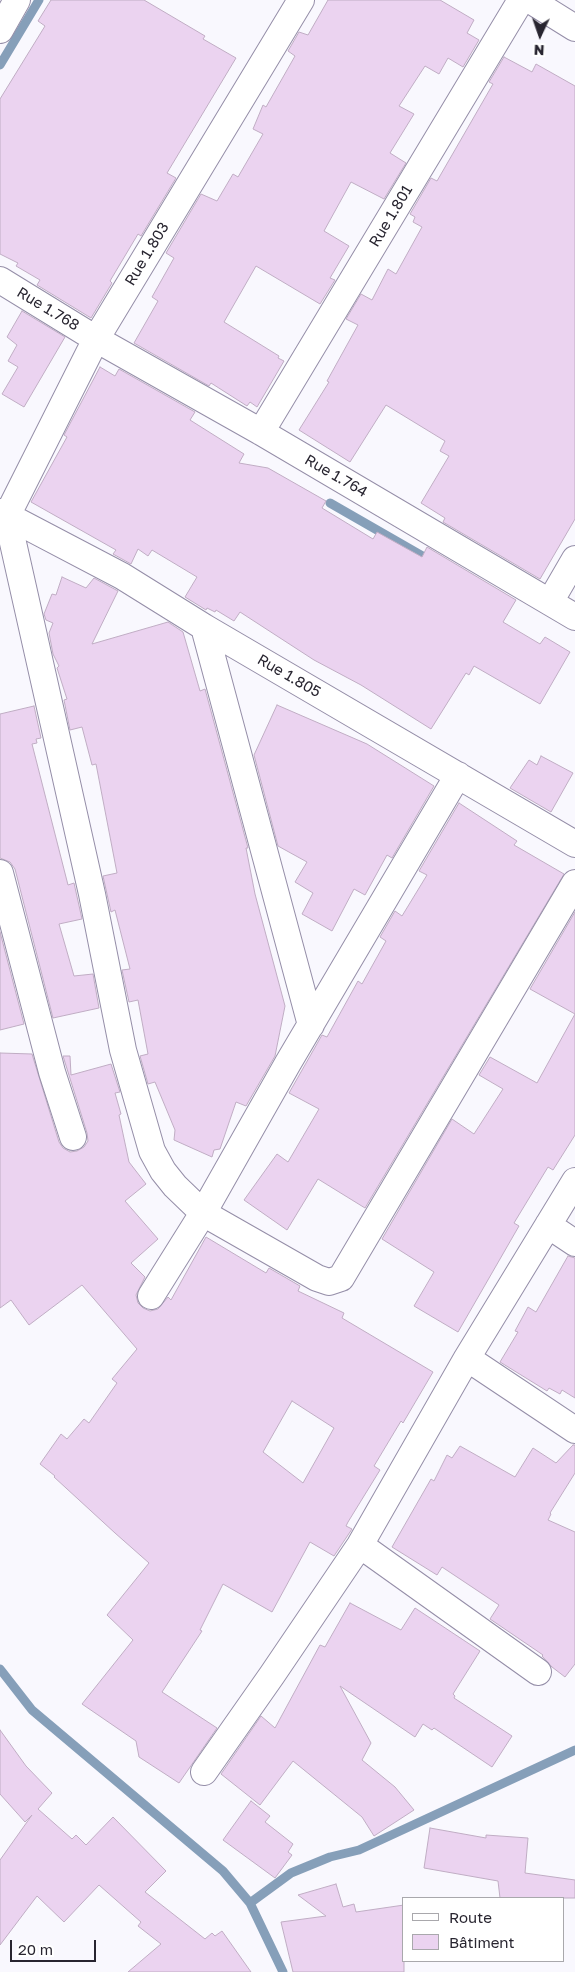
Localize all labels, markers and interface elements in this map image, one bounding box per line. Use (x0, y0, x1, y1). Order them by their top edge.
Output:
north arrow (515, 10, 565, 60)
text: N (533, 42, 545, 59)
street label: Rue 1.801 (366, 182, 416, 250)
street label: Rue 1.803 (121, 219, 173, 289)
street label: Rue 1.768 (14, 283, 82, 335)
street label: Rue 1.764 (301, 451, 371, 501)
street label: Rue 1.805 (254, 651, 324, 701)
legend (402, 1897, 565, 1962)
text: Route (449, 1908, 492, 1926)
scale bar (12, 1930, 99, 1962)
text: Bâtiment (449, 1933, 514, 1951)
text: 20 m (18, 1940, 53, 1958)

